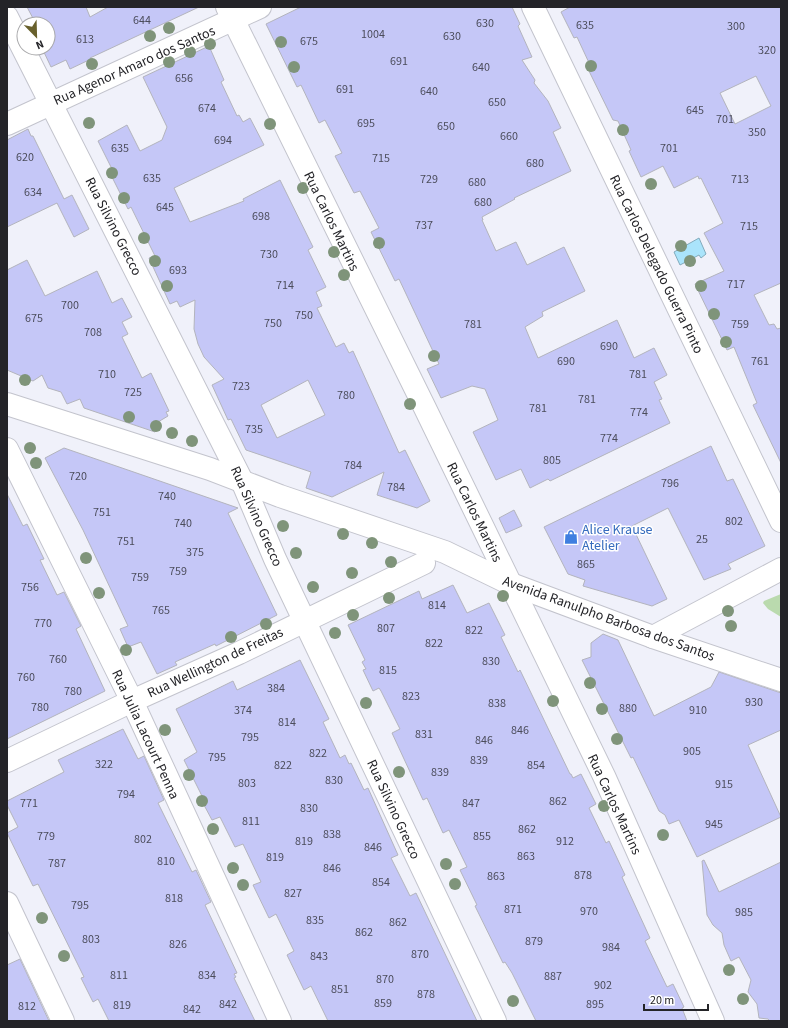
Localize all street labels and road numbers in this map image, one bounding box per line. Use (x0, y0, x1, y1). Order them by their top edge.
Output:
street label: Rua Agenor Amaro dos Santos (50, 21, 219, 111)
street label: Rua Carlos Martins (298, 168, 364, 275)
street label: Rua Carlos Delegado Guerra Pinto (604, 172, 708, 357)
street label: Rua Silvino Grecco (80, 174, 147, 279)
street label: Rua Carlos Martins (441, 459, 507, 566)
street label: Rua Silvino Grecco (225, 463, 287, 570)
street label: Avenida Ranulpho Barbosa dos Santos (500, 571, 718, 667)
street label: Rua Wellington de Freitas (144, 623, 287, 703)
street label: Rua Julia Lacourt Penna (106, 666, 184, 803)
street label: Rua Carlos Martins (582, 751, 646, 858)
street label: Rua Silvino Grecco (361, 756, 425, 863)

